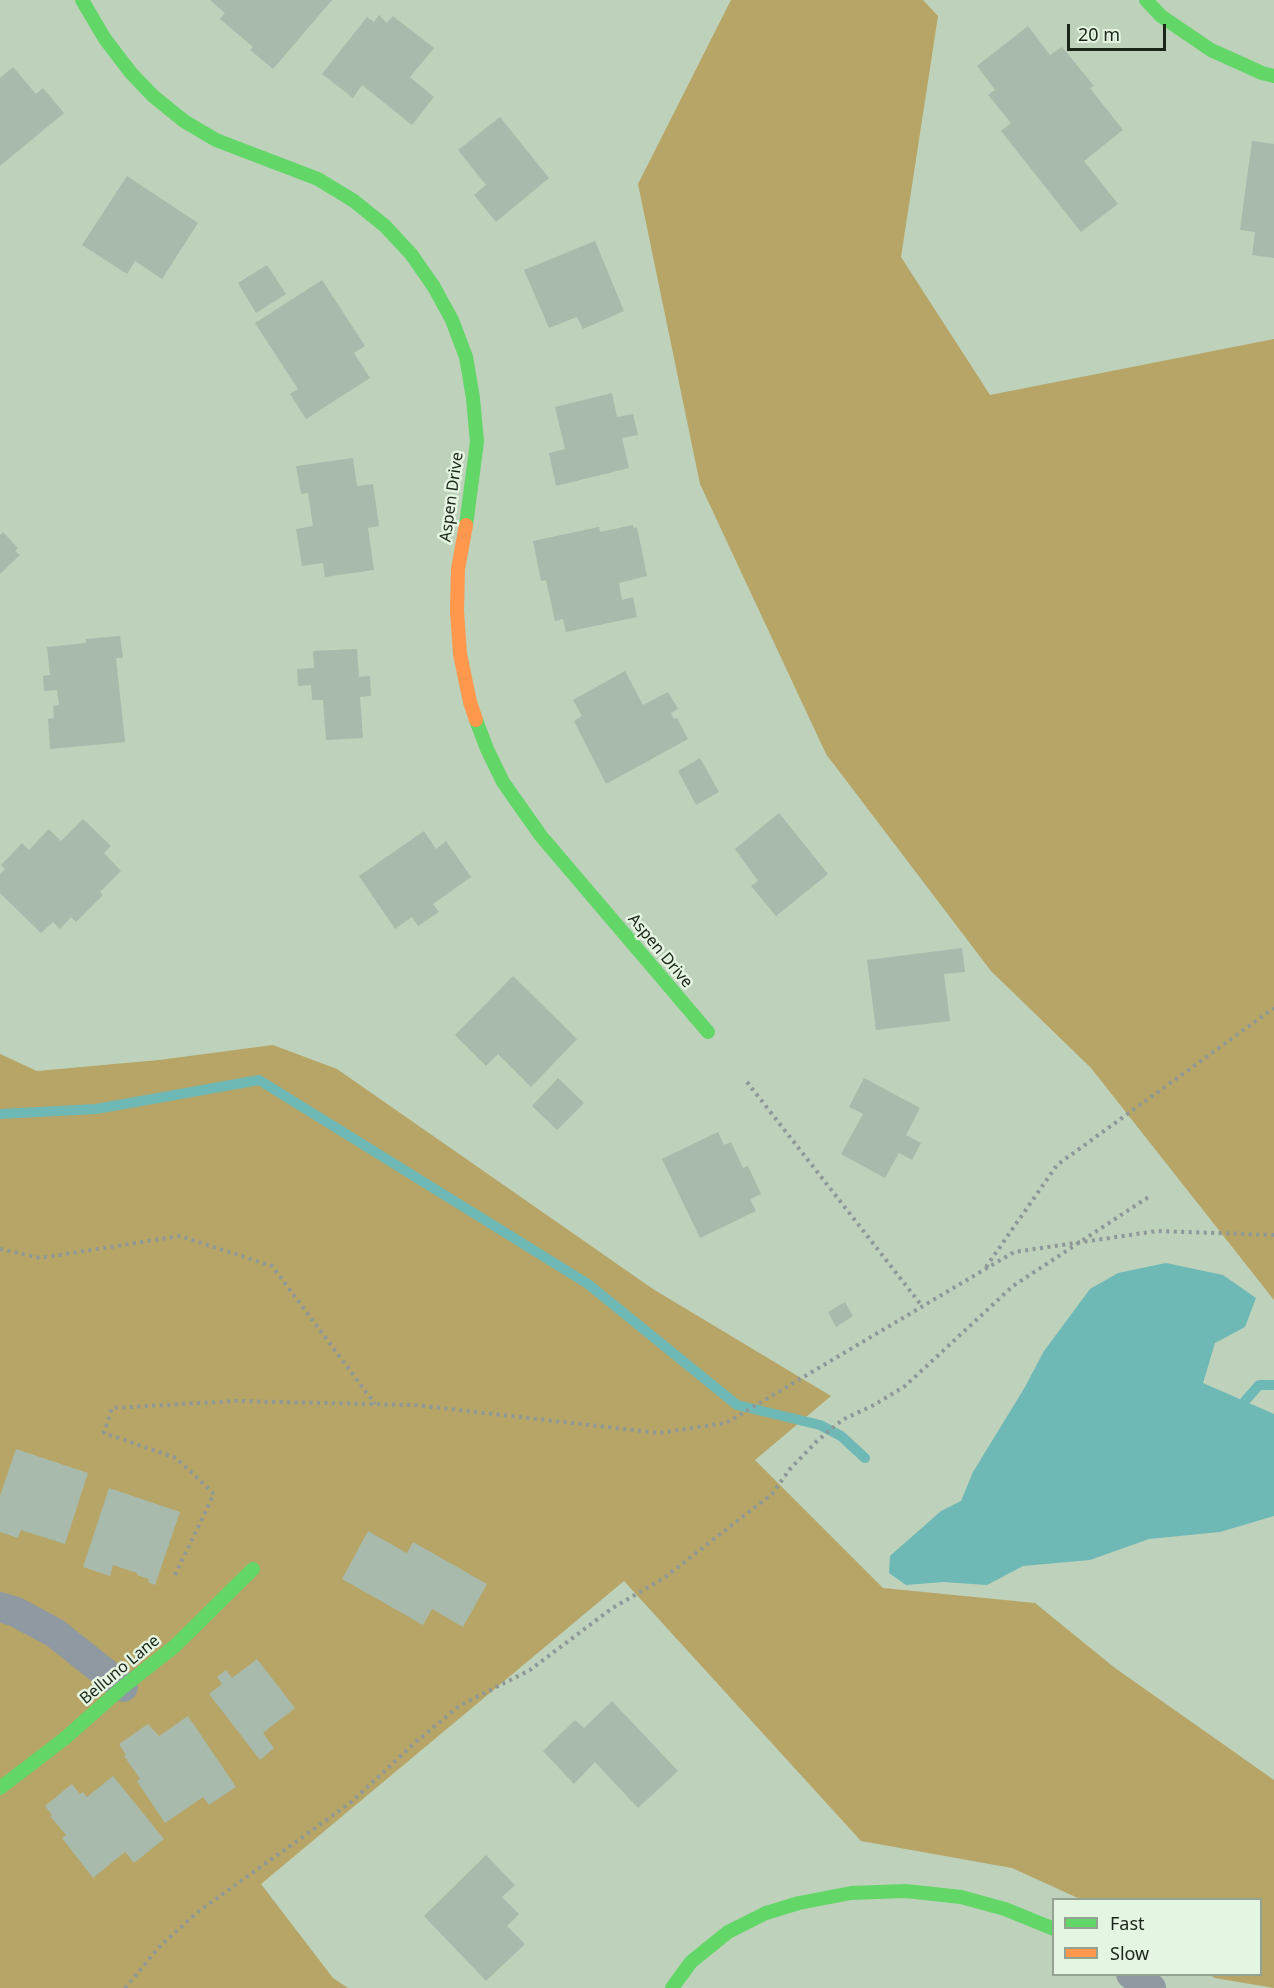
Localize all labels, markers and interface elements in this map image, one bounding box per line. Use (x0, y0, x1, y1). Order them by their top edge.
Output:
scale bar (1070, 12, 1169, 50)
text: 20 m (1078, 22, 1120, 46)
street label: Aspen Drive (436, 451, 468, 543)
street label: Aspen Drive (624, 910, 696, 992)
street label: Belluno Lane (76, 1631, 164, 1709)
legend (1052, 1898, 1262, 1976)
text: Fast (1110, 1911, 1145, 1935)
text: Slow (1110, 1941, 1149, 1965)

